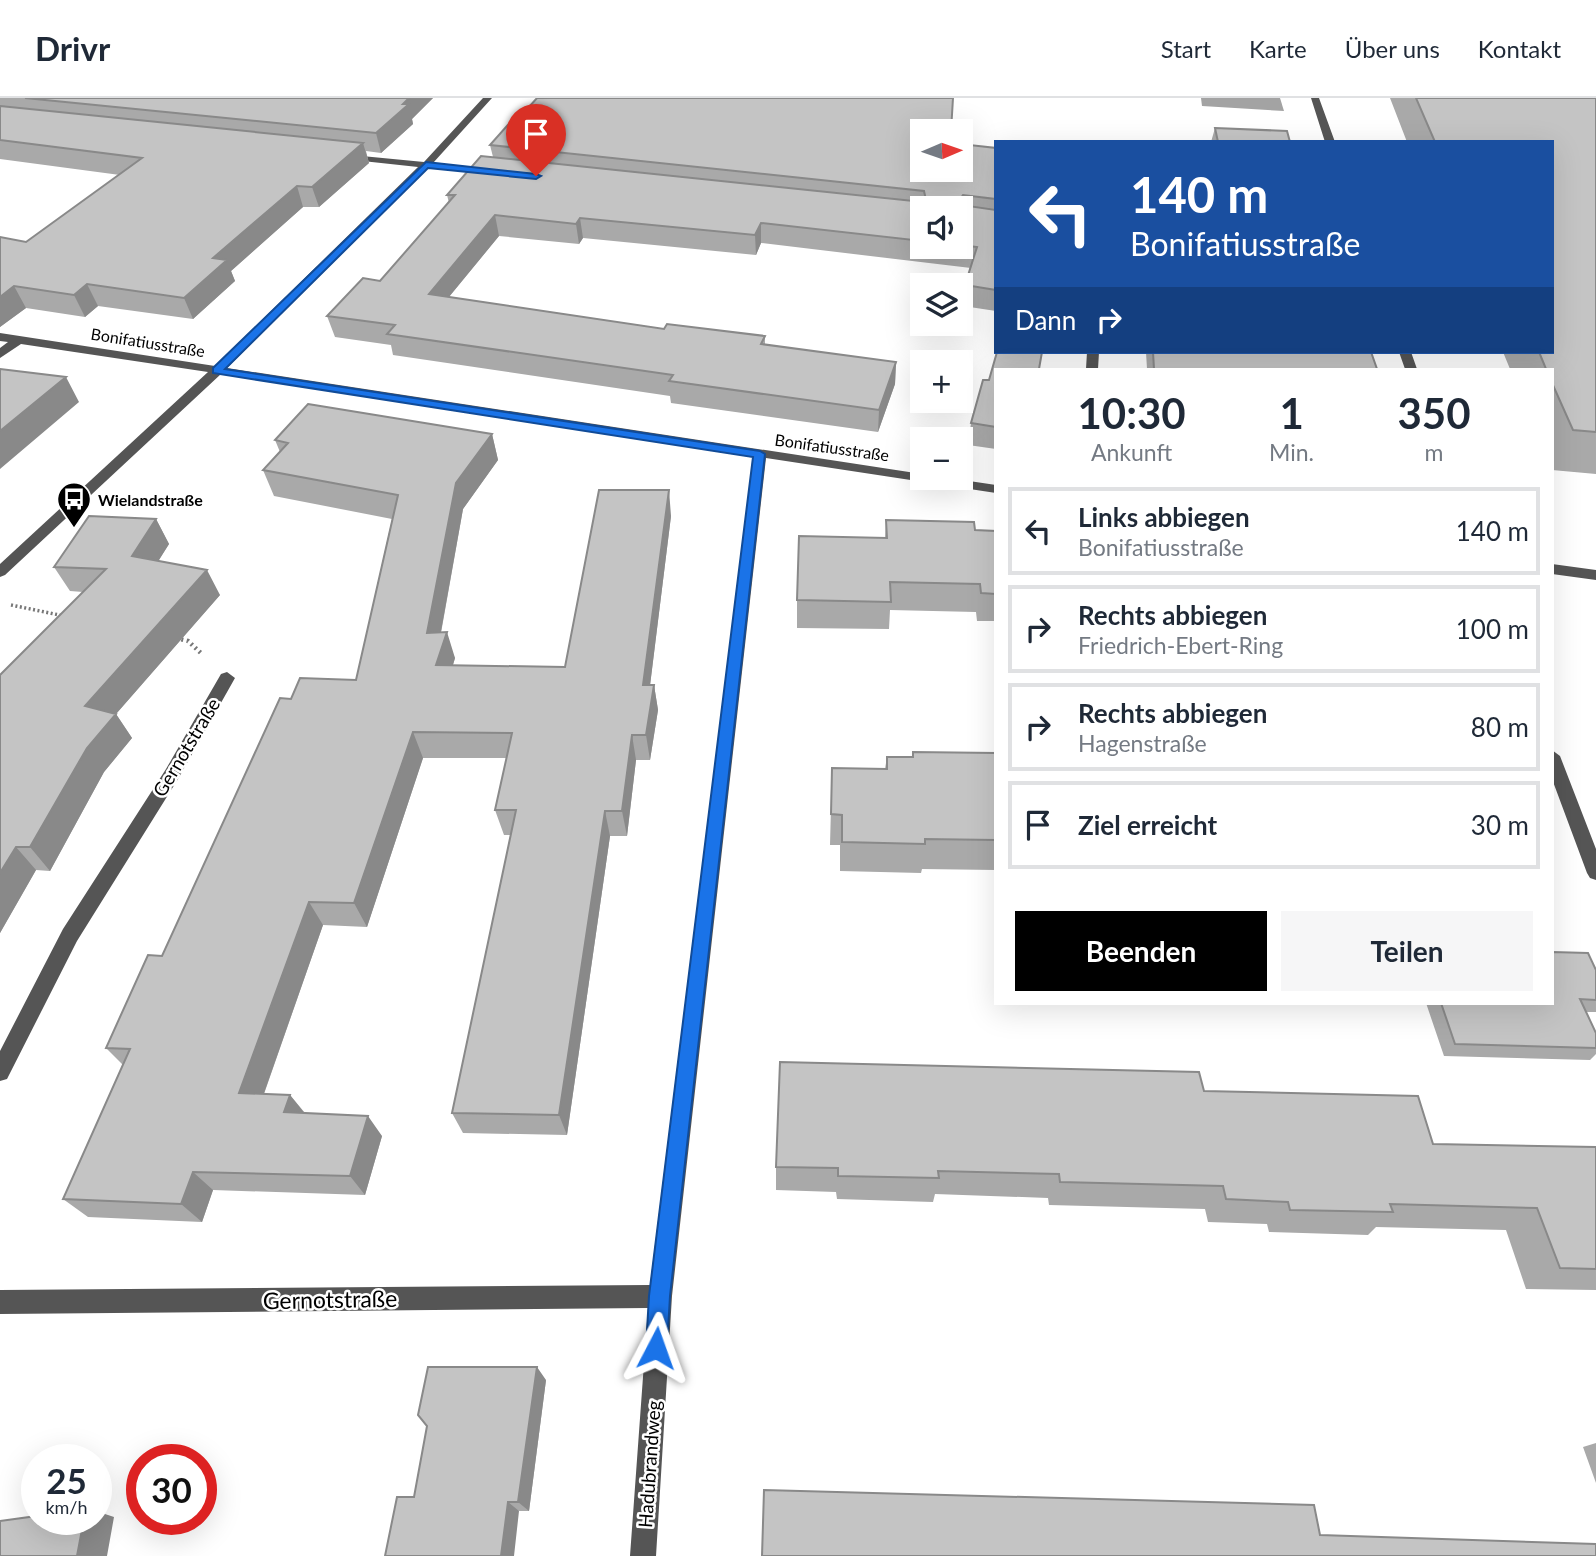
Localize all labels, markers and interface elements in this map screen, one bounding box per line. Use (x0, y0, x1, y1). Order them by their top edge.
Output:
text: Drivr (35, 28, 110, 68)
text: Start (1161, 34, 1211, 63)
text: Karte (1249, 34, 1307, 63)
text: Über uns (1345, 34, 1440, 63)
text: Kontakt (1478, 34, 1561, 63)
pin (506, 104, 566, 176)
icon: arrive (517, 115, 555, 153)
north arrow (910, 119, 973, 182)
map controls (910, 119, 973, 490)
text: 140 m (1130, 165, 1268, 223)
icon: left (1015, 168, 1106, 259)
button: sound (910, 196, 973, 259)
text: Bonifatiusstraße (1130, 224, 1360, 263)
button: layers (910, 273, 973, 336)
icon: right (1090, 301, 1128, 339)
text: Dann (1015, 304, 1076, 336)
street label: Bonifatiusstraße (90, 324, 206, 360)
button: + (910, 350, 973, 413)
text: 10:30 (1077, 388, 1186, 438)
text: 1 (1279, 388, 1304, 438)
text: 350 (1397, 388, 1471, 438)
button: − (910, 427, 973, 490)
street label: Bonifatiusstraße (774, 430, 890, 464)
text: Ankunft (1091, 438, 1172, 466)
text: Min. (1269, 438, 1314, 466)
text: m (1425, 438, 1443, 466)
bus stop icon: Wielandstraße (55, 480, 93, 529)
place label: Wielandstraße (98, 490, 203, 509)
text: Links abbiegen (1078, 501, 1250, 533)
icon: left (1019, 512, 1057, 550)
text: 140 m (1456, 515, 1529, 547)
text: Bonifatiusstraße (1078, 533, 1244, 561)
text: Rechts abbiegen (1078, 599, 1267, 631)
icon: right (1019, 610, 1057, 648)
text: 100 m (1456, 613, 1529, 645)
text: Friedrich-Ebert-Ring (1078, 631, 1283, 659)
street label: Gernotstraße (148, 693, 224, 801)
text: Rechts abbiegen (1078, 697, 1267, 729)
icon: right (1019, 708, 1057, 746)
text: 80 m (1471, 711, 1529, 743)
text: Hagenstraße (1078, 729, 1207, 757)
icon: arrive (1019, 806, 1057, 844)
text: Ziel erreicht (1078, 809, 1217, 841)
text: 30 m (1471, 809, 1529, 841)
button: Beenden (1015, 911, 1267, 991)
button: Teilen (1281, 911, 1533, 991)
street label: Gernotstraße (263, 1284, 397, 1314)
position arrow (619, 1311, 693, 1385)
street label: Hadubrandweg (633, 1399, 665, 1528)
speed limit sign: 30 (126, 1444, 217, 1535)
text: 25 (46, 1459, 87, 1501)
text: km/h (45, 1496, 88, 1518)

